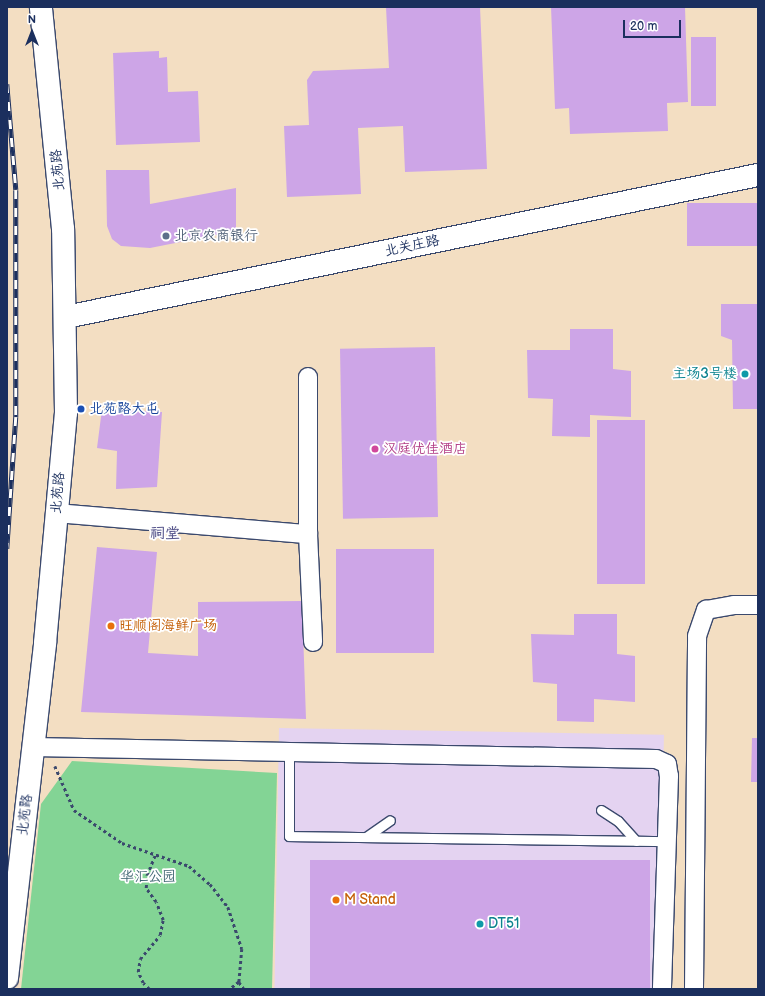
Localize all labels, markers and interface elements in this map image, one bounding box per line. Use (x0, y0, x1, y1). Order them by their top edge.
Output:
north arrow (12, 12, 52, 52)
scale bar (625, 12, 683, 38)
text: N (28, 13, 36, 26)
text: 20 m (630, 19, 657, 34)
street label: 北苑路 (48, 148, 68, 192)
place label: 北京农商银行 (174, 228, 258, 244)
marker: 北京农商银行 (161, 231, 171, 241)
street label: 北关庄路 (383, 232, 441, 260)
place label: 主场3号楼 (672, 366, 737, 382)
marker: 主场3号楼 (740, 369, 750, 379)
place label: 北苑路大屯 (89, 401, 159, 417)
marker: 北苑路大屯 (76, 404, 86, 414)
place label: 汉庭优佳酒店 (383, 441, 467, 457)
marker: 汉庭优佳酒店 (370, 444, 380, 454)
street label: 北苑路 (48, 471, 68, 515)
district label: 祠堂 (150, 525, 180, 543)
place label: 旺顺阁海鲜广场 (119, 618, 217, 634)
marker: 旺顺阁海鲜广场 (106, 621, 116, 631)
street label: 北苑路 (14, 793, 36, 837)
park label: 华汇公园 (120, 869, 176, 885)
place label: M Stand (344, 892, 396, 908)
marker: M Stand (331, 895, 341, 905)
place label: DT51 (488, 916, 519, 932)
marker: DT51 (475, 919, 485, 929)

